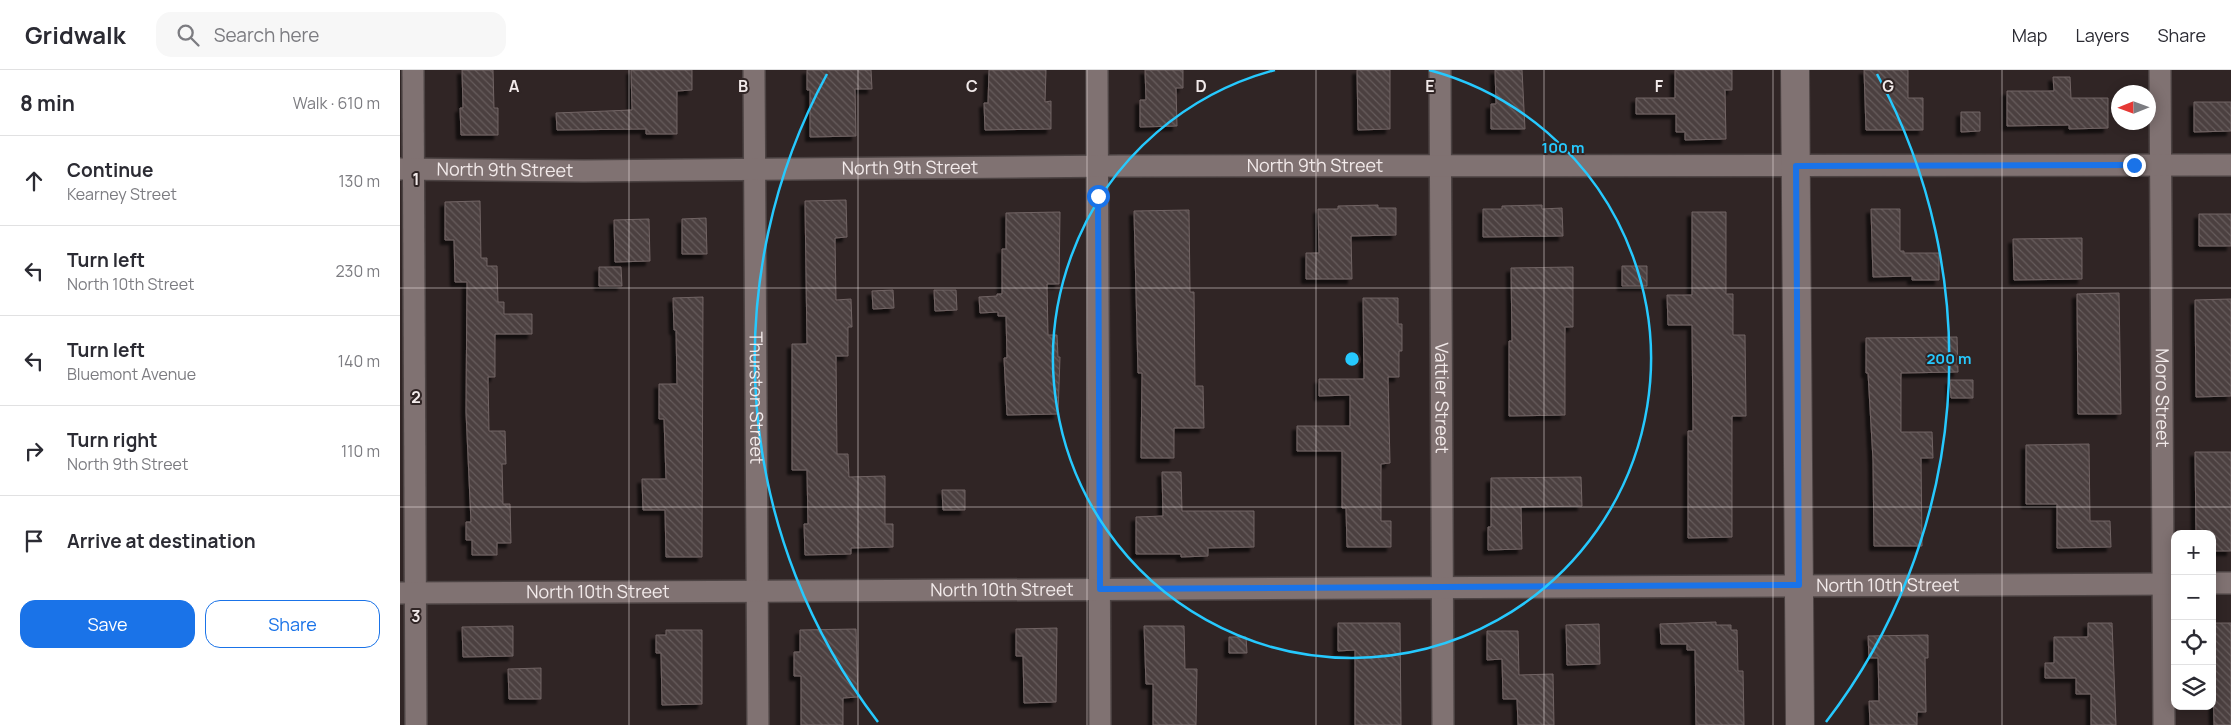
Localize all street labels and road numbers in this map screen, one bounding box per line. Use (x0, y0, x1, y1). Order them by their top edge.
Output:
street label: North 9th Street (1247, 153, 1383, 177)
street label: North 9th Street (842, 154, 978, 180)
street label: North 9th Street (437, 156, 573, 182)
street label: Thurston Street (745, 332, 769, 464)
street label: Vattier Street (1430, 342, 1455, 454)
street label: Moro Street (2151, 348, 2175, 448)
street label: North 10th Street (1816, 572, 1960, 597)
street label: North 10th Street (930, 577, 1074, 601)
street label: North 10th Street (526, 579, 670, 603)

